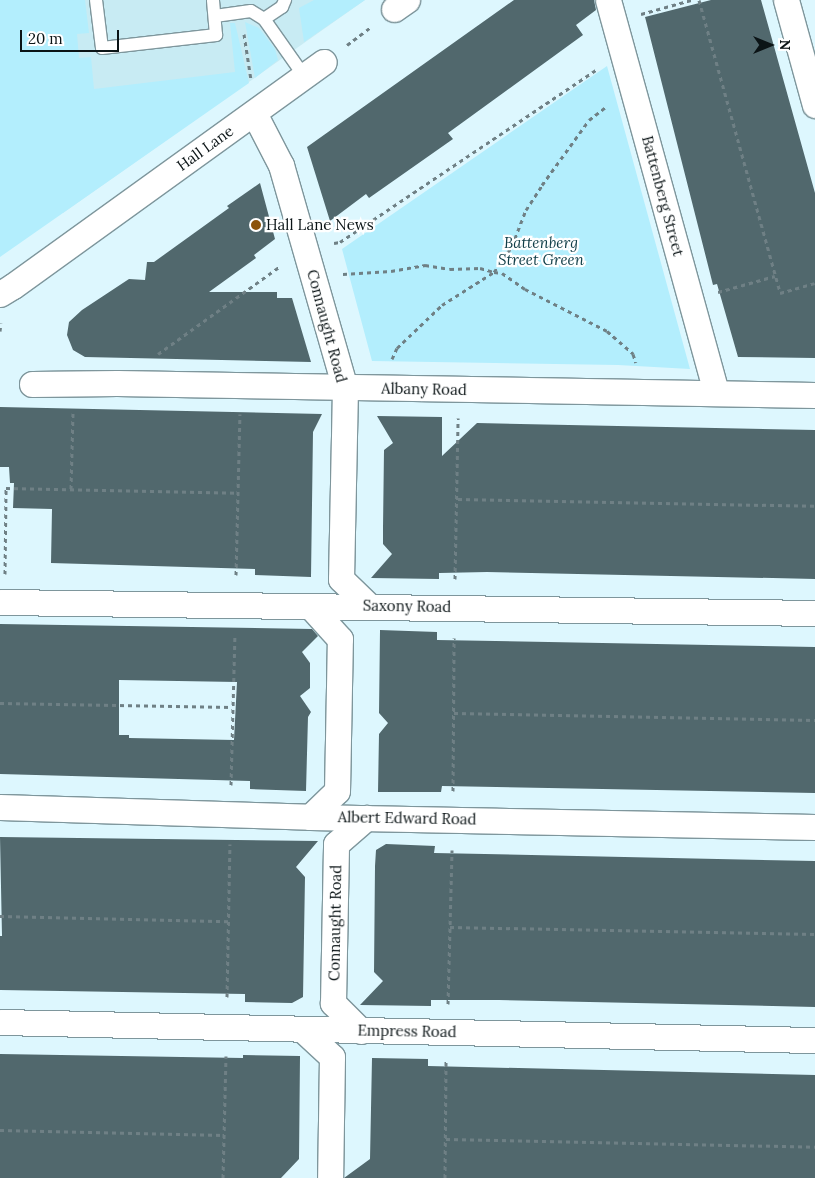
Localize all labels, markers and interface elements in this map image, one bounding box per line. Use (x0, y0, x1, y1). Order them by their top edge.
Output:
scale bar (22, 20, 121, 52)
north arrow (745, 20, 795, 70)
text: 20 m (28, 29, 63, 48)
text: N (776, 40, 794, 50)
street label: Hall Lane (173, 121, 237, 175)
street label: Battenberg Street (638, 134, 688, 258)
place label: Hall Lane News (266, 216, 374, 234)
marker: Hall Lane News (250, 219, 262, 231)
park label: Battenberg Street Green (498, 233, 584, 268)
street label: Connaught Road (303, 268, 351, 384)
street label: Albany Road (381, 379, 467, 399)
street label: Saxony Road (363, 596, 451, 616)
street label: Albert Edward Road (338, 808, 476, 828)
street label: Connaught Road (325, 865, 345, 981)
street label: Empress Road (357, 1021, 457, 1041)

